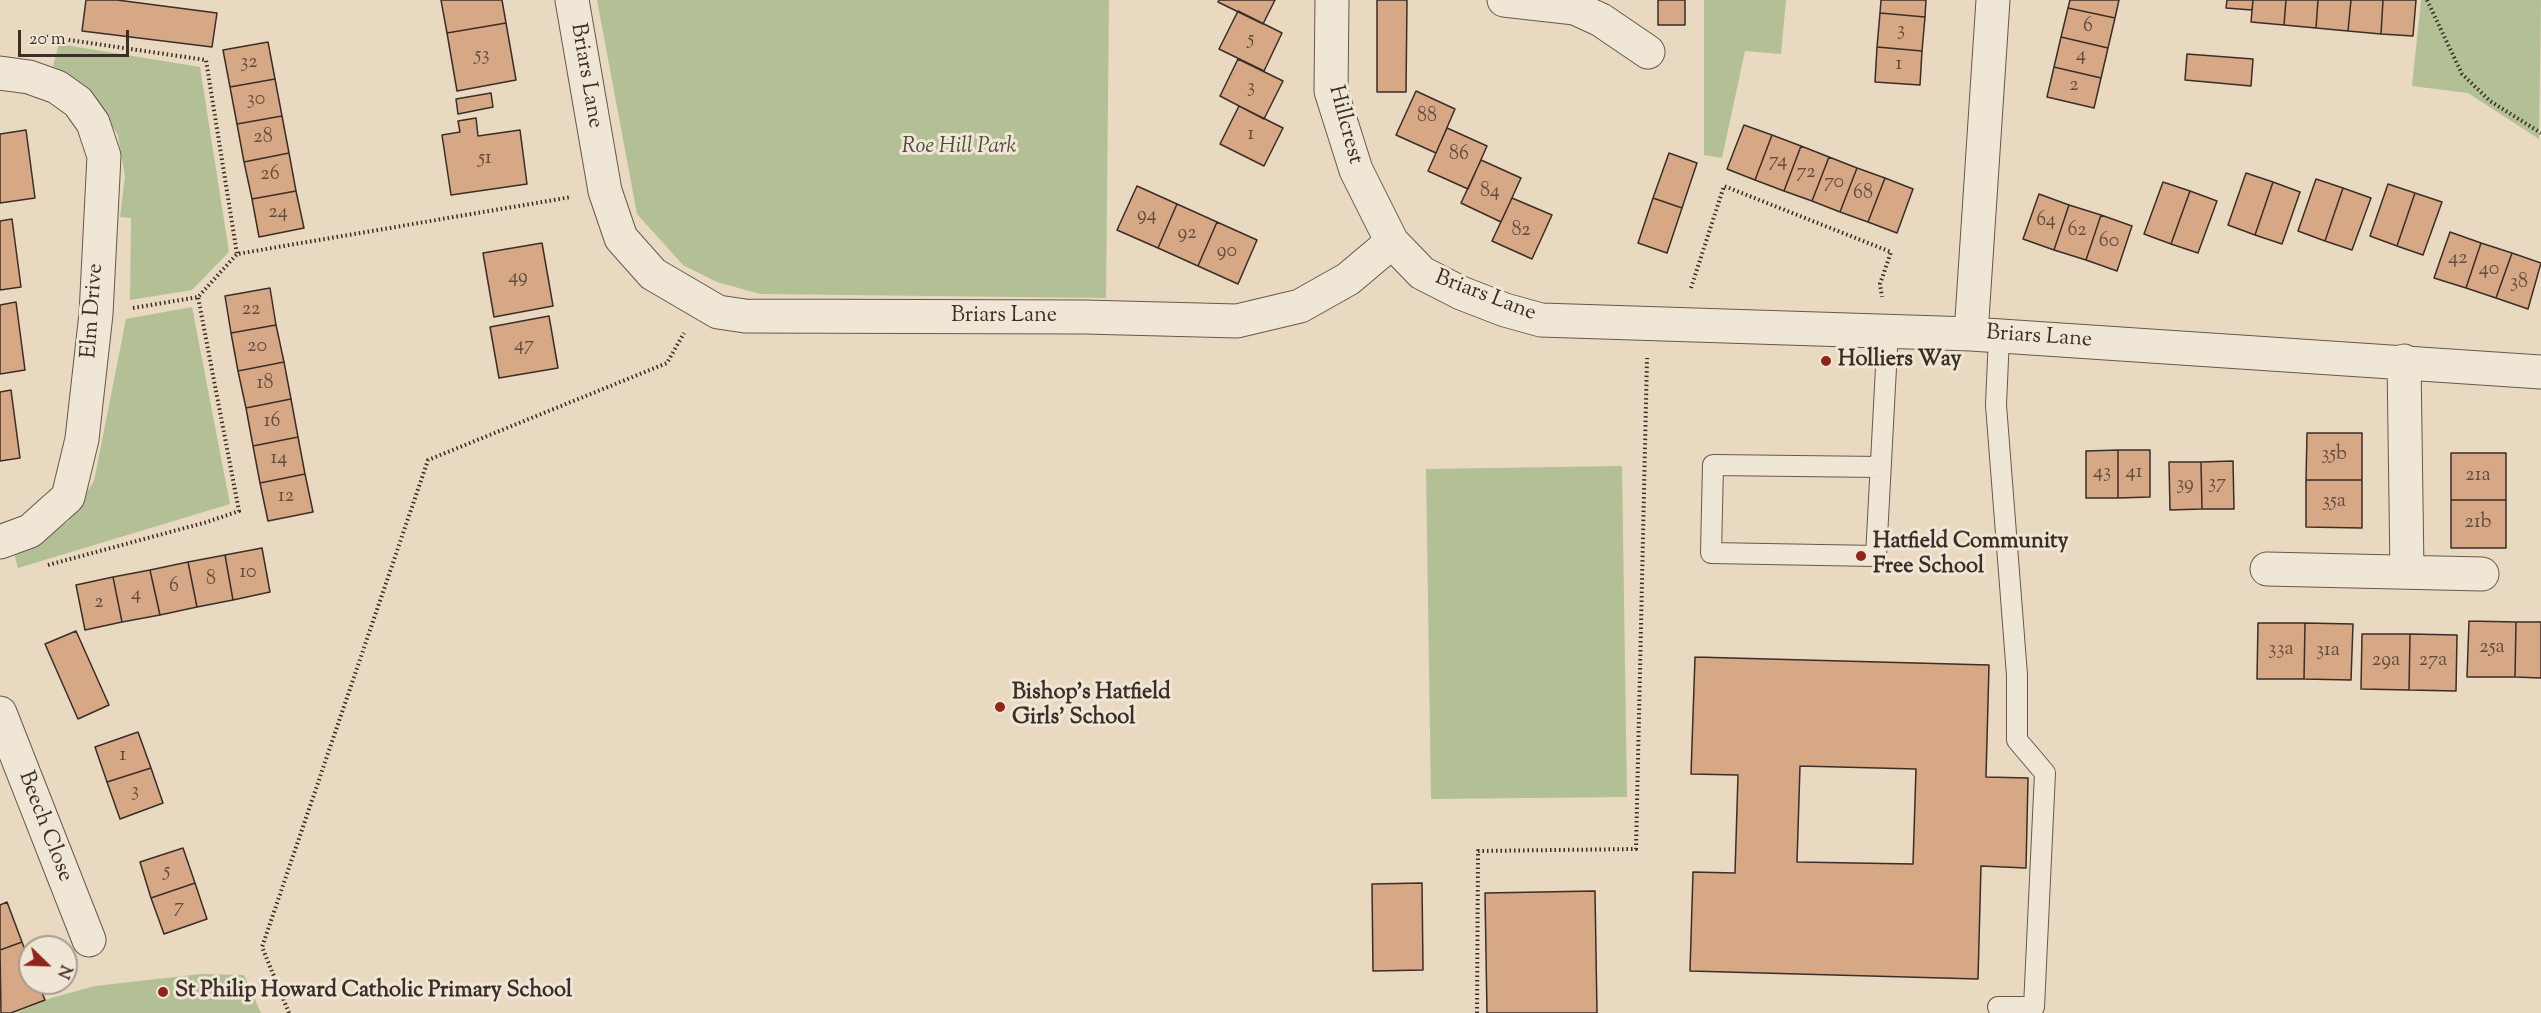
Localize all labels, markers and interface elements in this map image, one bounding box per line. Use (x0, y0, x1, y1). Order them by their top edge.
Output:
house number: 6 (2083, 16, 2093, 40)
scale bar (21, 18, 132, 56)
house number: 3 (1897, 20, 1905, 44)
street label: Briars Lane (563, 21, 607, 131)
text: 20 m (29, 27, 66, 53)
house number: 5 (1248, 29, 1254, 53)
house number: 53 (475, 45, 489, 69)
house number: 4 (2076, 45, 2086, 69)
house number: 32 (240, 52, 258, 76)
house number: 1 (1896, 54, 1902, 78)
house number: 2 (2069, 75, 2079, 99)
house number: 3 (1247, 77, 1255, 101)
street label: Hillcrest (1321, 83, 1367, 167)
house number: 30 (247, 89, 265, 113)
house number: 88 (1417, 106, 1437, 130)
house number: 1 (1248, 124, 1254, 148)
house number: 28 (253, 127, 273, 151)
park label: Roe Hill Park (902, 135, 1016, 161)
house number: 86 (1449, 144, 1469, 168)
house number: 51 (478, 148, 492, 172)
house number: 74 (1769, 151, 1787, 175)
house number: 72 (1796, 162, 1816, 186)
house number: 26 (260, 164, 280, 188)
house number: 70 (1824, 172, 1844, 196)
house number: 84 (1480, 181, 1500, 205)
house number: 68 (1853, 183, 1873, 207)
house number: 24 (268, 202, 288, 226)
house number: 94 (1137, 205, 1157, 229)
house number: 64 (2036, 210, 2056, 234)
house number: 82 (1511, 220, 1531, 244)
house number: 62 (2067, 220, 2087, 244)
house number: 92 (1177, 223, 1197, 247)
house number: 60 (2099, 231, 2119, 255)
house number: 90 (1217, 241, 1237, 265)
house number: 42 (2448, 248, 2468, 272)
house number: 40 (2479, 259, 2499, 283)
street label: Elm Drive (78, 263, 110, 359)
street label: Briars Lane (1431, 266, 1539, 328)
house number: 49 (508, 267, 528, 291)
house number: 38 (2510, 272, 2528, 296)
house number: 22 (242, 299, 260, 323)
street label: Briars Lane (951, 304, 1057, 330)
street label: Briars Lane (1985, 321, 2093, 355)
house number: 47 (514, 335, 534, 359)
house number: 20 (247, 336, 267, 360)
place label: Holliers Way (1838, 348, 1962, 374)
marker: Holliers Way (1819, 354, 1833, 368)
house number: 18 (257, 373, 273, 397)
house number: 16 (264, 411, 280, 435)
house number: 35b (2321, 444, 2347, 468)
house number: 14 (271, 448, 287, 472)
house number: 43 (2093, 462, 2111, 486)
house number: 41 (2126, 462, 2142, 486)
house number: 21a (2465, 465, 2491, 489)
house number: 37 (2208, 473, 2226, 497)
house number: 39 (2176, 474, 2194, 498)
house number: 12 (278, 486, 294, 510)
house number: 35a (2322, 491, 2346, 515)
house number: 21b (2465, 512, 2491, 536)
place label: Hatfield Community Free School (1873, 530, 2069, 582)
marker: Hatfield Community Free School (1854, 549, 1868, 563)
house number: 10 (239, 562, 257, 586)
house number: 8 (206, 569, 216, 593)
house number: 6 (169, 576, 179, 600)
house number: 4 (131, 584, 141, 608)
house number: 2 (94, 592, 104, 616)
house number: 25a (2479, 637, 2505, 661)
house number: 33a (2268, 639, 2294, 663)
house number: 31a (2316, 640, 2340, 664)
house number: 29a (2372, 650, 2400, 674)
house number: 27a (2419, 650, 2447, 674)
place label: Bishop's Hatfield Girls' School (1012, 681, 1171, 732)
marker: Bishop's Hatfield Girls' School (993, 700, 1007, 714)
house number: 1 (120, 745, 126, 769)
street label: Beech Close (11, 768, 77, 886)
house number: 3 (131, 781, 139, 805)
house number: 5 (164, 861, 170, 885)
house number: 7 (174, 897, 184, 921)
north arrow (18, 935, 78, 995)
text: N (50, 961, 76, 982)
place label: St Philip Howard Catholic Primary School (175, 979, 572, 1005)
marker: St Philip Howard Catholic Primary School (156, 985, 170, 999)

